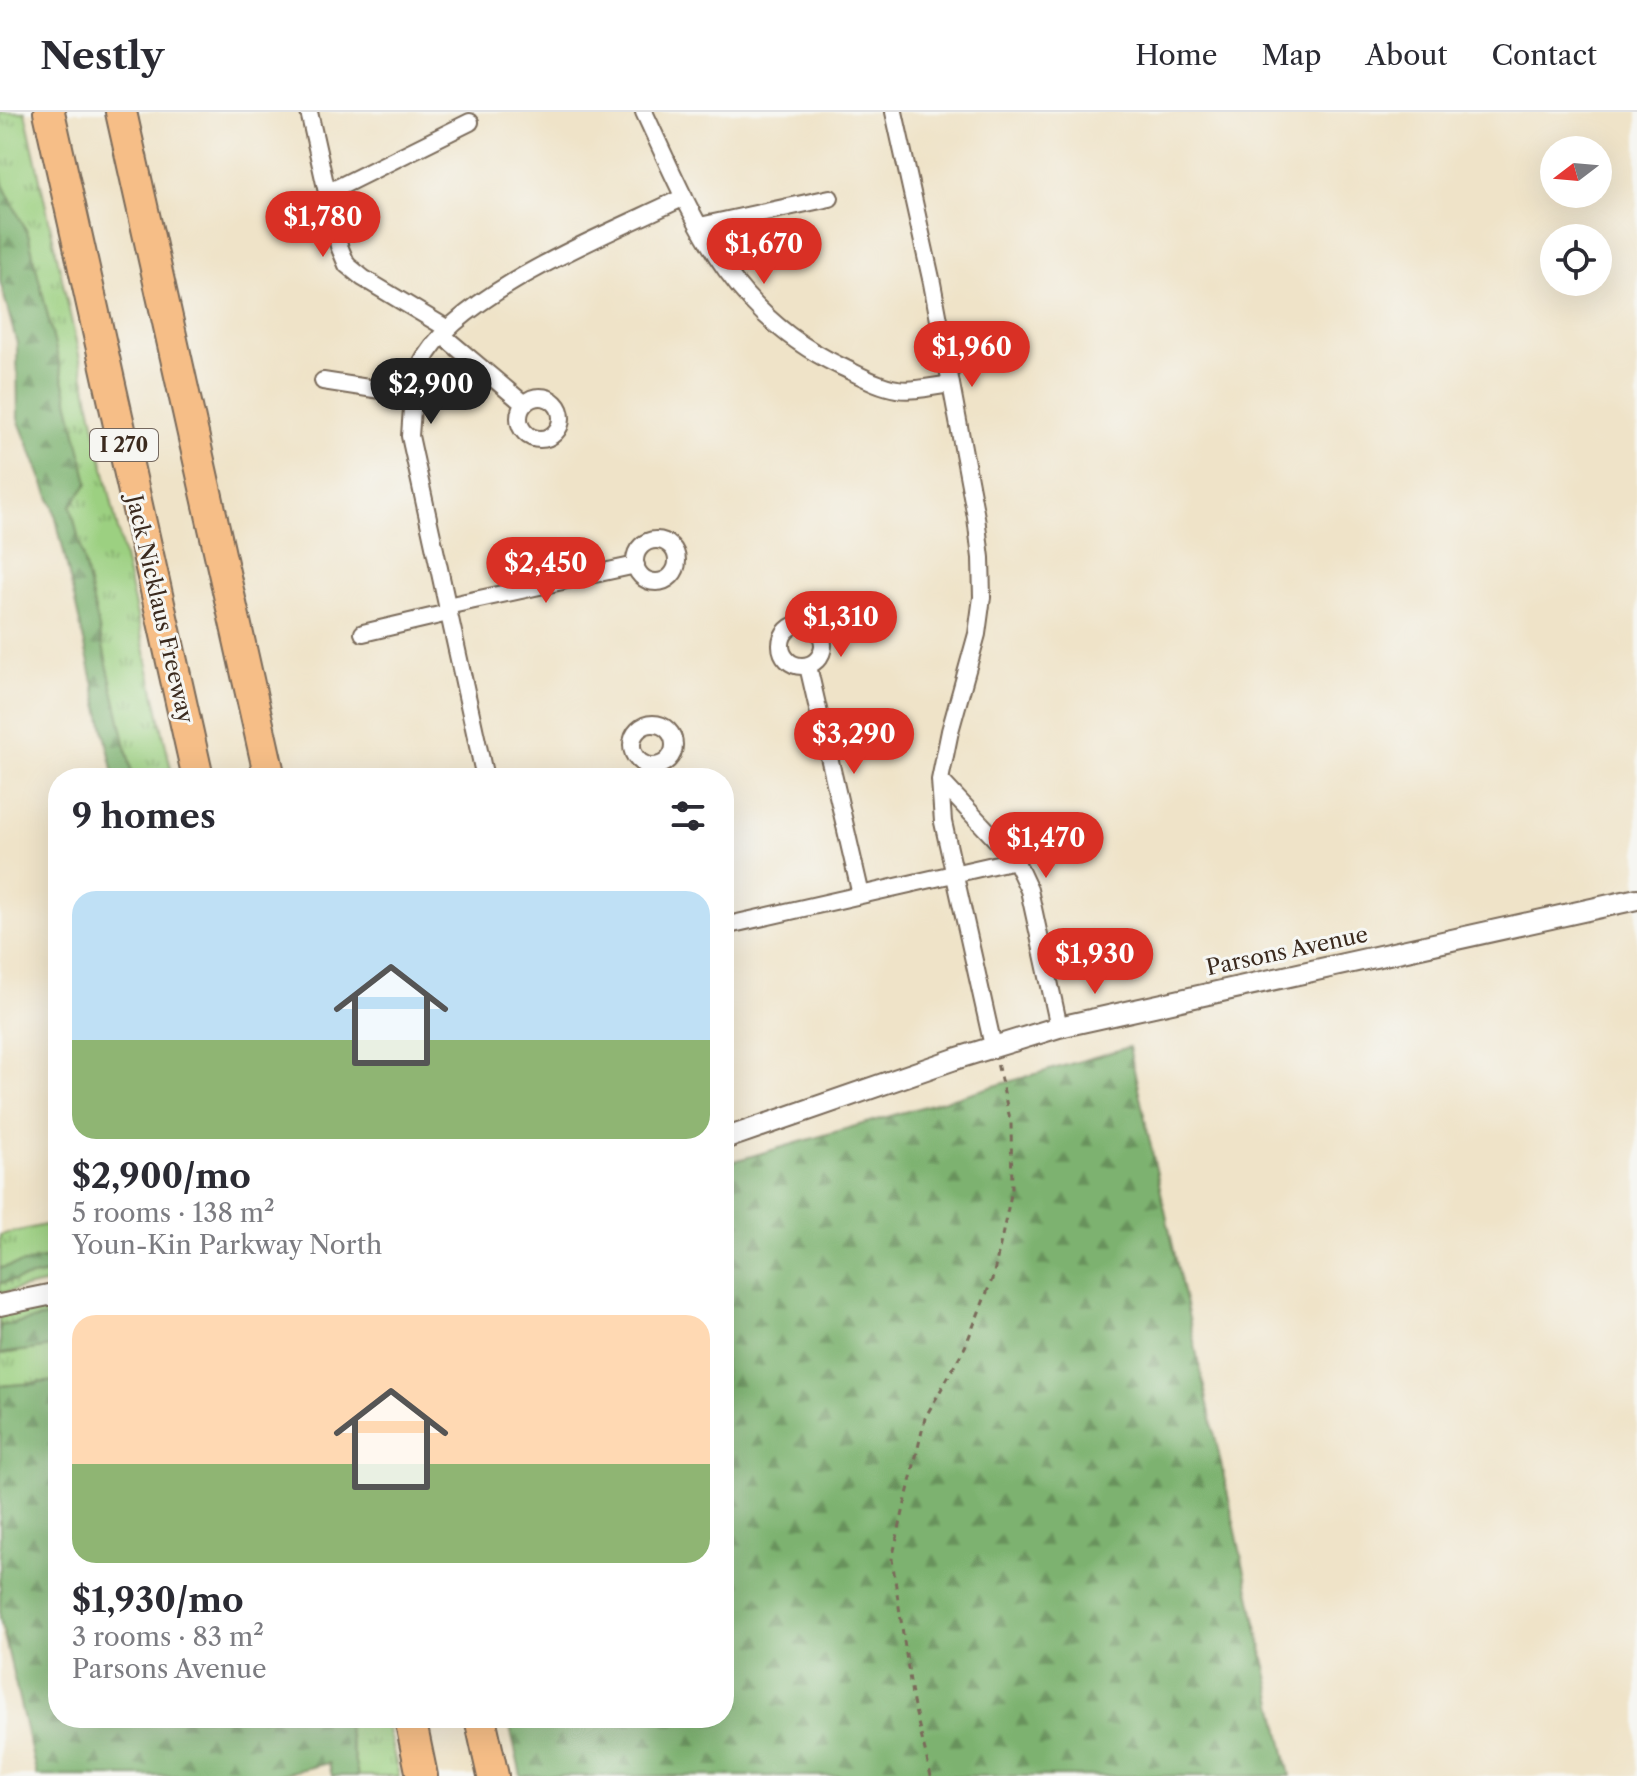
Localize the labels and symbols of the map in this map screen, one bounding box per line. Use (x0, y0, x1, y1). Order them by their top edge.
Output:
north arrow (1540, 136, 1612, 208)
pin: $1,780 (258, 191, 388, 259)
pin: $1,670 (699, 218, 829, 286)
pin: $1,960 (907, 321, 1037, 389)
pin: $2,900 (366, 358, 496, 426)
road number: I 270 (90, 429, 158, 461)
street label: Jack Nicklaus Freeway (120, 489, 200, 726)
pin: $2,450 (481, 537, 611, 605)
pin: $1,310 (776, 591, 906, 659)
pin: $3,290 (789, 708, 919, 776)
pin: $1,470 (981, 812, 1111, 880)
street label: Parsons Avenue (1204, 921, 1370, 981)
pin: $1,930 (1030, 928, 1160, 996)

